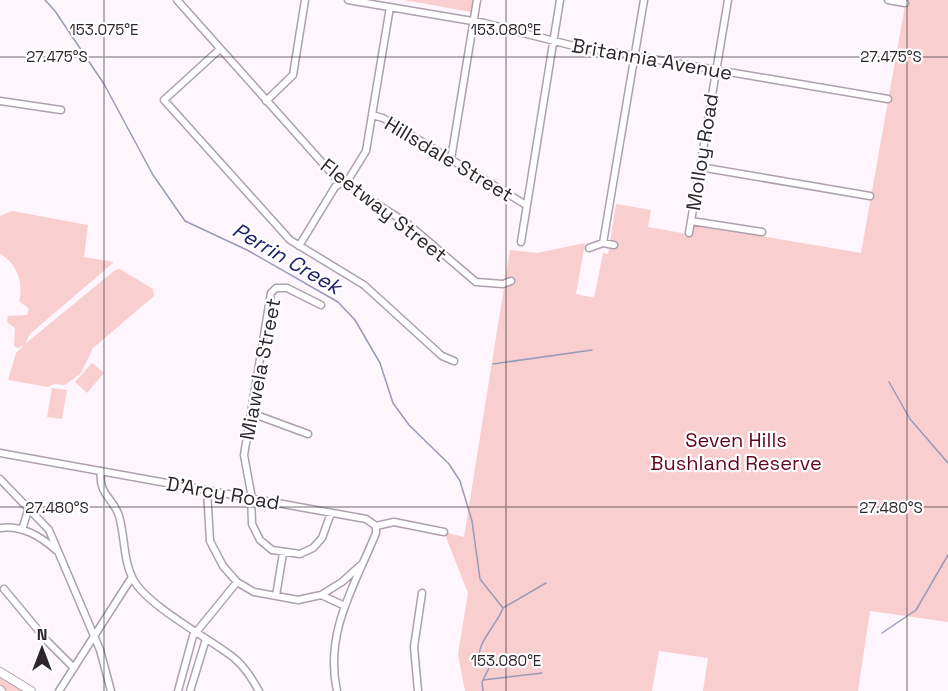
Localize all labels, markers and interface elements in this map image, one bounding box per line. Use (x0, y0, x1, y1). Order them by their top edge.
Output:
text: 153.075°E (70, 20, 138, 39)
text: 153.080°E (471, 20, 541, 39)
street label: Britannia Avenue (570, 32, 734, 86)
text: 27.475°S (26, 47, 88, 66)
text: 27.475°S (860, 47, 922, 66)
street label: Molloy Road (680, 92, 724, 212)
street label: Hillsdale Street (380, 110, 518, 208)
street label: Fleetway Street (315, 152, 453, 268)
water label: Perrin Creek (228, 216, 349, 301)
street label: Miawela Street (234, 296, 286, 442)
park label: Seven Hills Bushland Reserve (650, 427, 822, 476)
street label: D'Arcy Road (164, 470, 282, 516)
text: 27.480°S (25, 498, 89, 517)
text: 27.480°S (859, 498, 923, 517)
north arrow (12, 619, 72, 679)
text: N (37, 624, 47, 645)
text: 153.080°E (471, 651, 541, 670)

